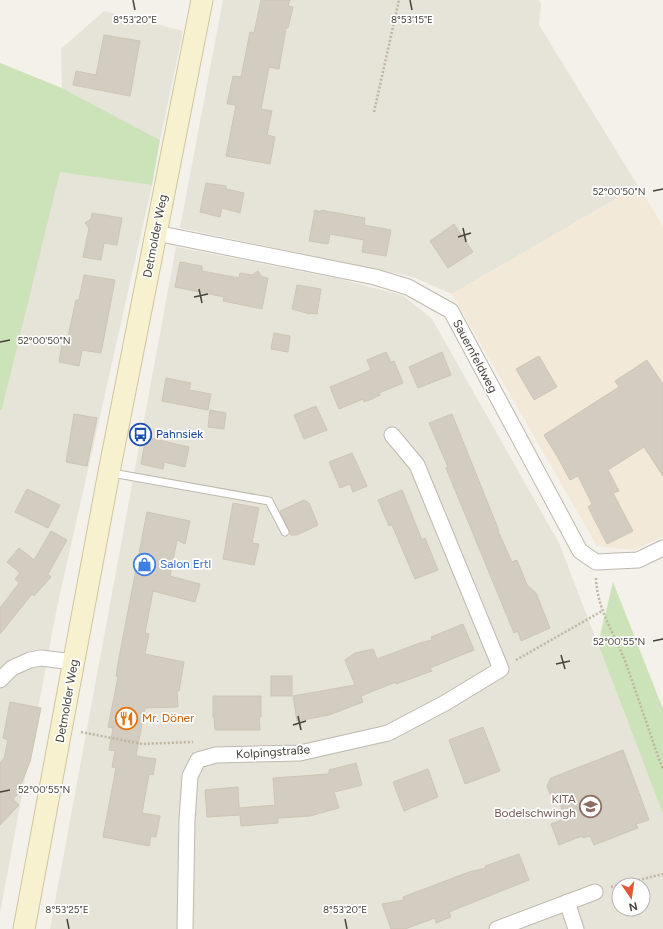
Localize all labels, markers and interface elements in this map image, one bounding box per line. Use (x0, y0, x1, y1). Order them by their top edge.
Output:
text: 8°53'20"E (113, 13, 157, 26)
text: 8°53'15"E (391, 13, 433, 26)
text: 52°00'50"N (593, 185, 645, 198)
street label: Detmolder Weg (140, 193, 170, 279)
street label: Sauernfeldweg (450, 317, 500, 395)
text: 52°00'50"N (18, 334, 70, 347)
bus stop icon: Pahnsiek (127, 421, 153, 447)
place label: Pahnsiek (156, 427, 203, 441)
shop icon: Salon Ertl (131, 551, 157, 577)
place label: Salon Ertl (160, 557, 211, 571)
text: 52°00'55"N (593, 635, 645, 648)
street label: Detmolder Weg (53, 658, 81, 744)
restaurant icon: Mr. Döner (114, 705, 140, 731)
place label: Mr. Döner (142, 711, 194, 725)
street label: Kolpingstraße (236, 742, 311, 762)
text: 52°00'55"N (18, 783, 70, 796)
place label: KITA Bodelschwingh (494, 792, 576, 820)
school or university icon: KITA Bodelschwingh (578, 793, 604, 819)
north arrow (611, 877, 651, 917)
text: N (628, 899, 639, 914)
text: 8°53'25"E (45, 903, 89, 916)
text: 8°53'20"E (323, 903, 367, 916)

